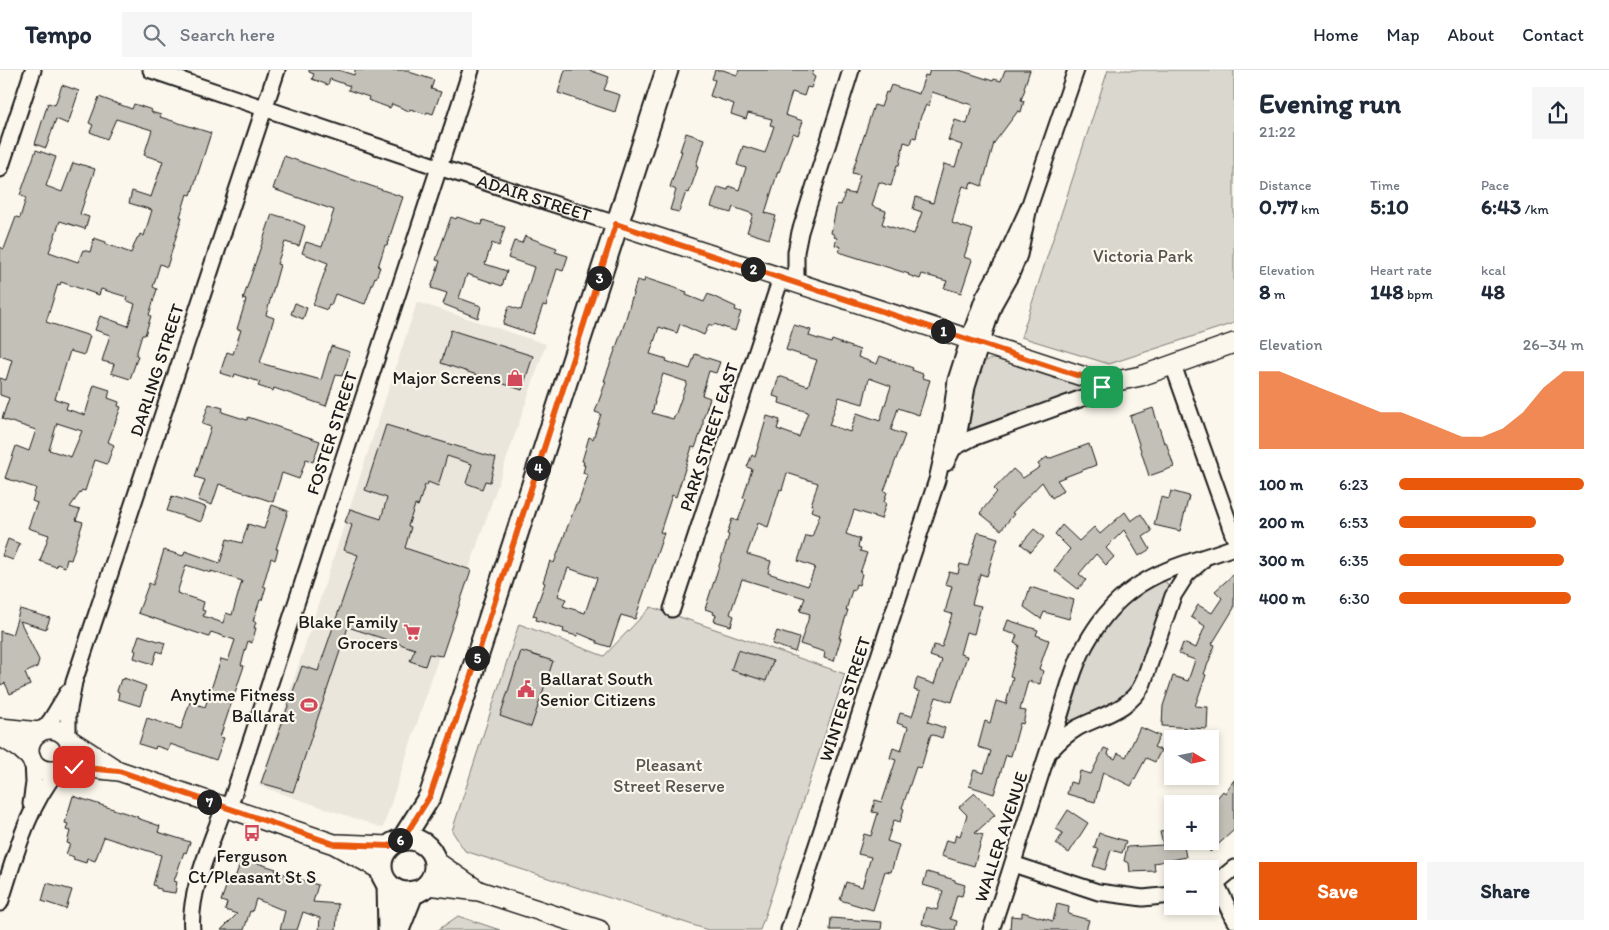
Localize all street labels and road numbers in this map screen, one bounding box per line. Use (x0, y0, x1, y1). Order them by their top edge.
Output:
street label: ADAIR STREET (474, 169, 594, 226)
street label: DARLING STREET (125, 301, 189, 439)
street label: PARK STREET EAST (675, 360, 743, 514)
street label: FOSTER STREET (302, 369, 362, 497)
street label: WINTER STREET (814, 634, 876, 764)
street label: WALLER AVENUE (970, 769, 1032, 905)

